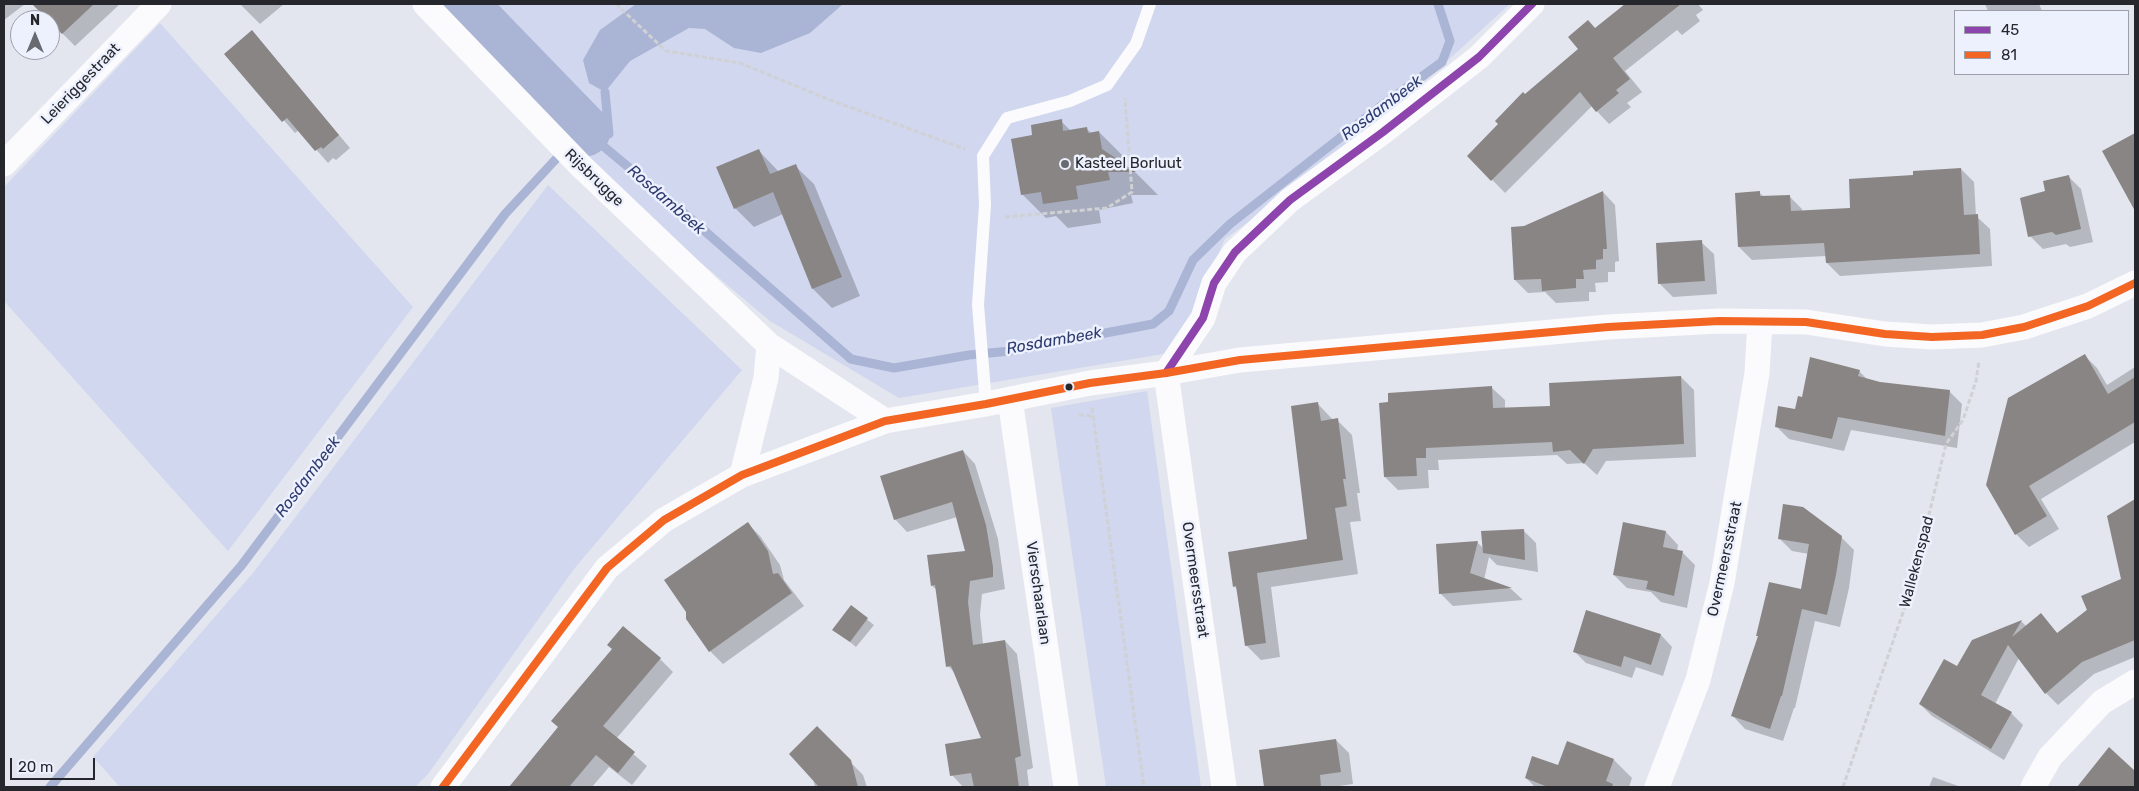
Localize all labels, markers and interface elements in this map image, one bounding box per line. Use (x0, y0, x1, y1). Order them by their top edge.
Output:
north arrow (10, 10, 60, 60)
legend (1954, 10, 2129, 75)
text: N (30, 12, 40, 29)
text: 45 (2001, 21, 2019, 39)
street label: Leieriggestraat (38, 40, 124, 128)
text: 81 (2001, 46, 2017, 64)
water label: Rosdambeek (1338, 71, 1426, 145)
street label: Rijsbrugge (561, 146, 627, 210)
place label: Kasteel Borluut (1075, 155, 1182, 173)
marker: Kasteel Borluut (1059, 158, 1071, 170)
water label: Rosdambeek (623, 161, 709, 239)
water label: Rosdambeek (1005, 323, 1103, 359)
unlabelled marker (1064, 382, 1074, 392)
water label: Rosdambeek (271, 433, 345, 521)
street label: Overmeersstraat (1704, 500, 1746, 618)
street label: Wallekenspad (1896, 514, 1938, 610)
street label: Overmeersstraat (1178, 521, 1212, 639)
street label: Vierschaarlaan (1022, 540, 1054, 646)
scale bar (12, 748, 98, 780)
text: 20 m (18, 758, 53, 776)

